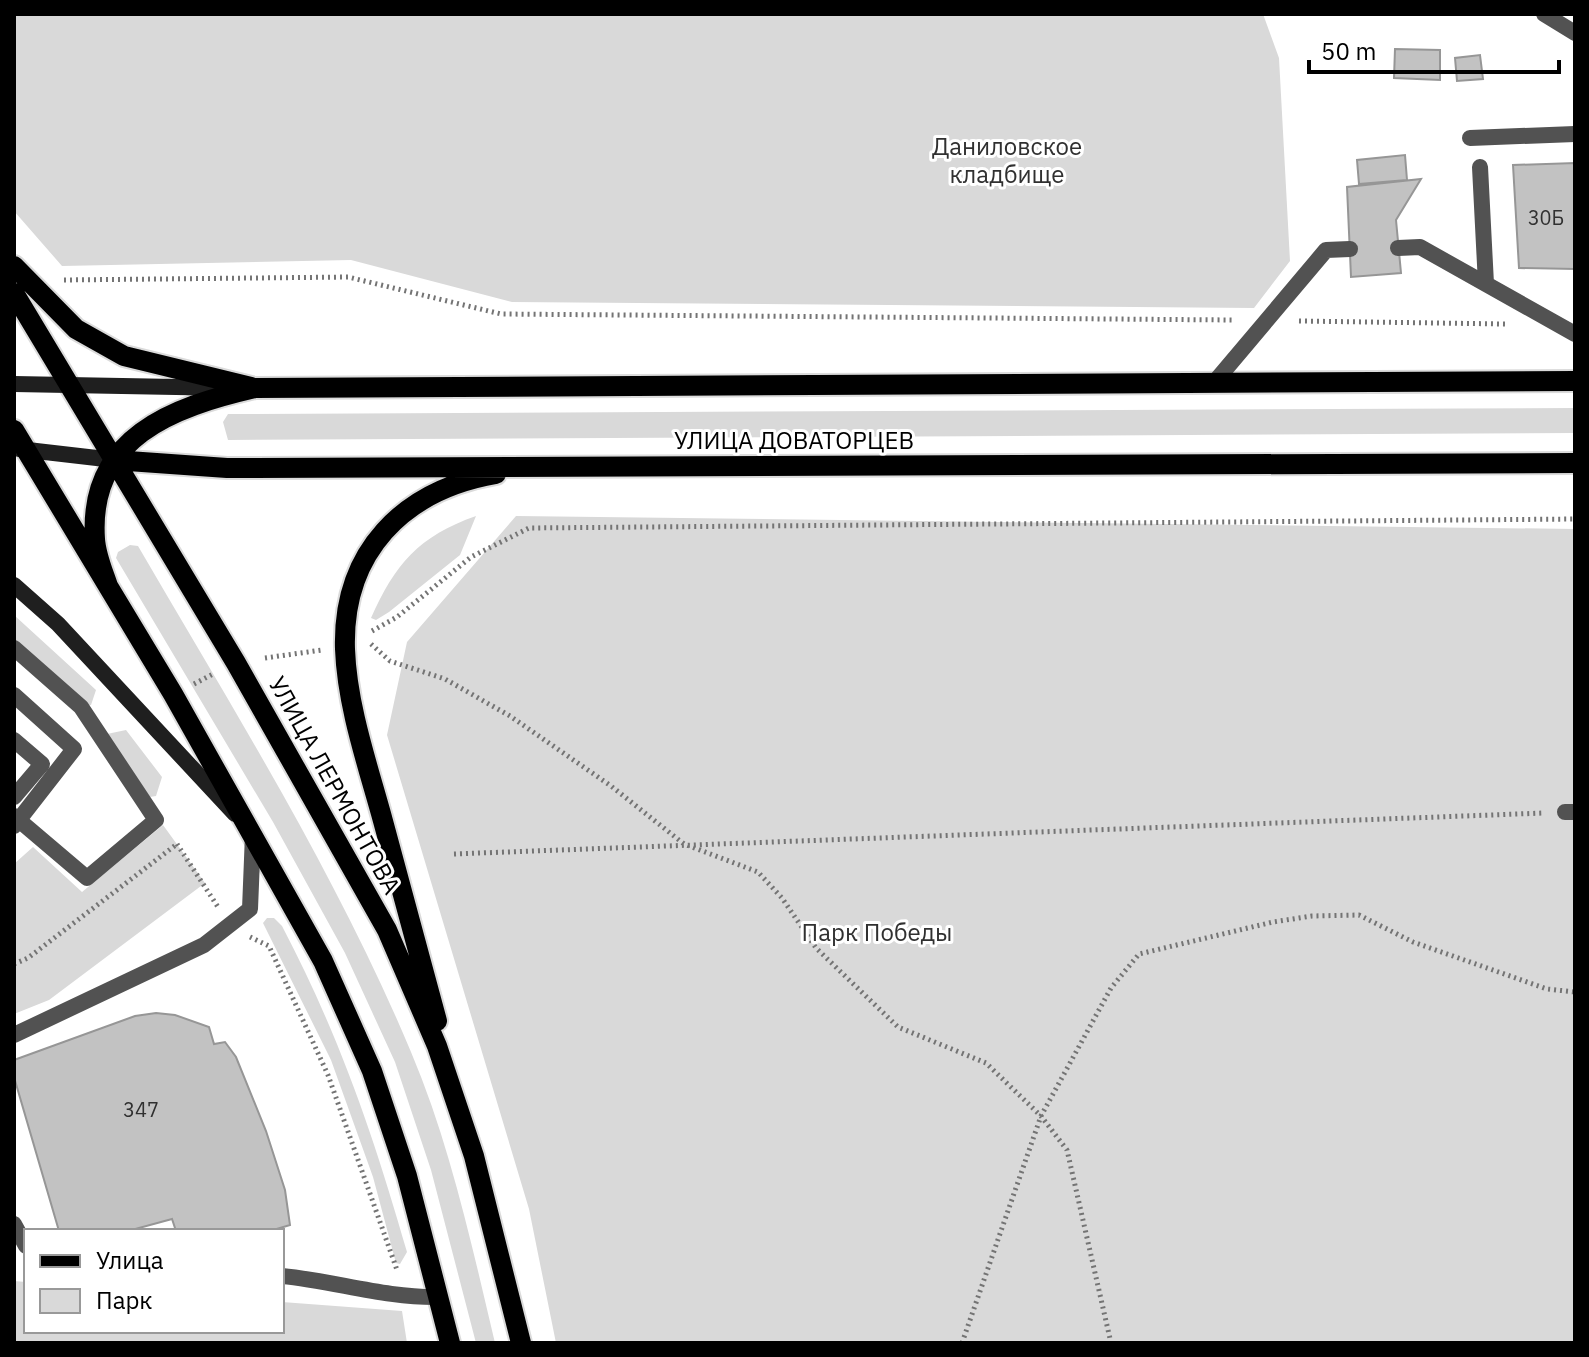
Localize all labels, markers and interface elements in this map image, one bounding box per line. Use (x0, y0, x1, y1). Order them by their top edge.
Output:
scale bar (1309, 24, 1559, 74)
text: 50 m (1321, 35, 1376, 67)
park label: Даниловское кладбище (932, 130, 1082, 190)
house number: 30Б (1528, 204, 1564, 231)
street label: УЛИЦА ДОВАТОРЦЕВ (674, 424, 914, 456)
street label: УЛИЦА ЛЕРМОНТОВА (262, 670, 408, 900)
park label: Парк Победы (802, 916, 952, 948)
house number: 347 (123, 1096, 159, 1123)
legend (24, 1229, 284, 1333)
text: Улица (96, 1244, 164, 1276)
text: Парк (96, 1284, 153, 1316)

